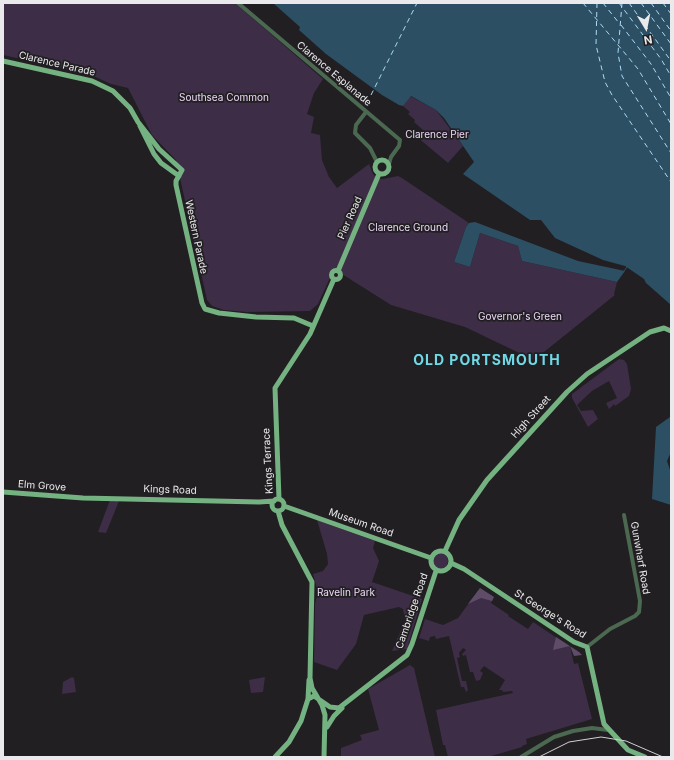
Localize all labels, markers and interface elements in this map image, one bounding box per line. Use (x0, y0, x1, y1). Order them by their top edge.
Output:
north arrow (626, 8, 666, 48)
text: N (643, 32, 653, 47)
street label: Clarence Esplanade (294, 39, 374, 109)
street label: Clarence Parade (17, 49, 97, 79)
park label: Southsea Common (179, 92, 269, 104)
park label: Clarence Pier (405, 129, 469, 141)
street label: Pier Road (335, 195, 365, 241)
street label: Western Parade (182, 199, 210, 275)
park label: Clarence Ground (368, 222, 448, 234)
park label: Governor's Green (478, 311, 562, 323)
district label: OLD PORTSMOUTH (413, 353, 561, 369)
street label: High Street (509, 393, 553, 441)
street label: Kings Terrace (260, 428, 276, 494)
street label: Elm Grove (18, 478, 66, 494)
street label: Kings Road (143, 483, 197, 497)
street label: Museum Road (327, 506, 395, 540)
street label: Gunwharf Road (628, 521, 652, 595)
street label: Cambridge Road (393, 572, 431, 650)
park label: Ravelin Park (317, 587, 375, 599)
street label: St George's Road (512, 587, 588, 641)

